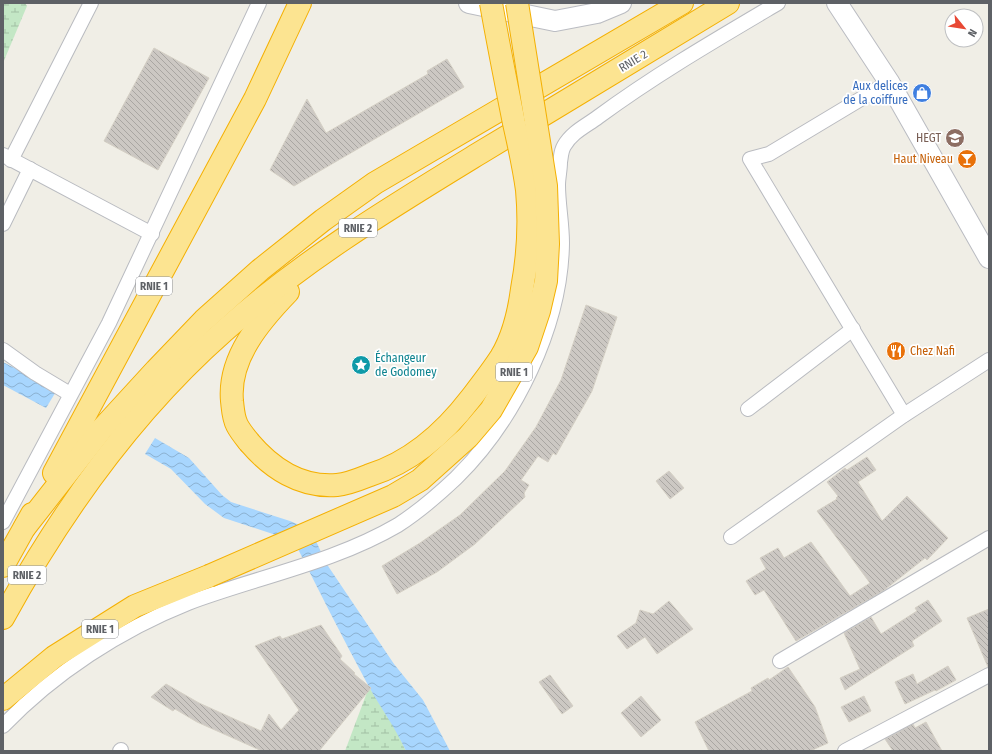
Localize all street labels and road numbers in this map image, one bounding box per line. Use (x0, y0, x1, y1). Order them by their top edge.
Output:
street label: RNIE 2 (616, 47, 650, 75)
road number: RNIE 2 (339, 219, 377, 237)
road number: RNIE 1 (136, 277, 172, 295)
road number: RNIE 1 (496, 363, 532, 381)
road number: RNIE 2 (8, 566, 46, 584)
road number: RNIE 1 (82, 620, 118, 638)

